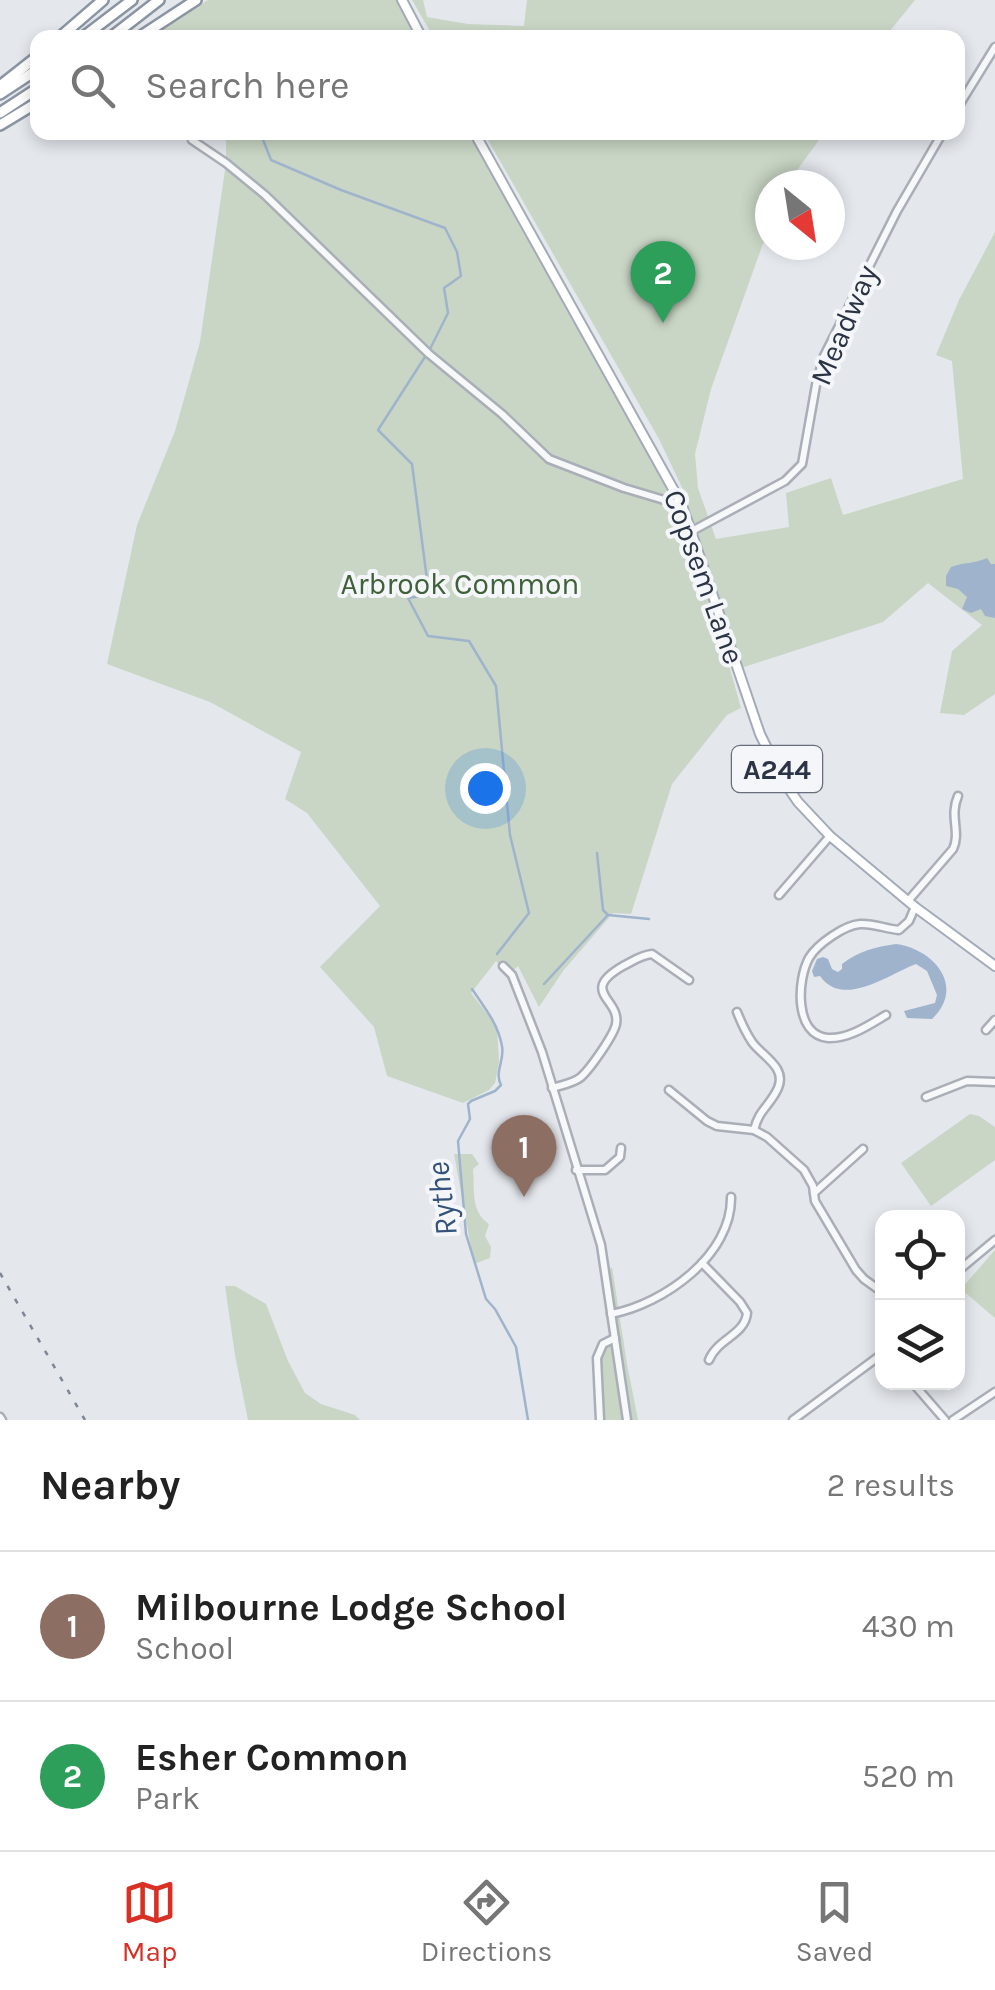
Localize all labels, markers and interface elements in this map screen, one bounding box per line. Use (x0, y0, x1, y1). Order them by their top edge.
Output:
search box (30, 30, 965, 140)
icon: search (65, 58, 120, 113)
text: Search here (145, 63, 349, 108)
north arrow (755, 170, 845, 260)
pin: 2 (630, 240, 696, 323)
street label: Meadway (803, 259, 885, 391)
street label: Copsem Lane (656, 485, 752, 669)
park label: Arbrook Common (341, 566, 579, 602)
road number: A244 (732, 746, 822, 792)
your location (460, 763, 511, 814)
pin: 1 (492, 1114, 556, 1197)
water label: Rythe (419, 1160, 465, 1238)
map controls (875, 1210, 965, 1390)
button: locate (875, 1210, 965, 1300)
button: layers (875, 1300, 965, 1390)
text: Nearby (40, 1460, 180, 1510)
text: 2 results (827, 1467, 955, 1504)
text: Milbourne Lodge School (135, 1585, 567, 1630)
text: 1 (67, 1608, 78, 1645)
text: 430 m (862, 1608, 955, 1645)
text: School (135, 1630, 234, 1667)
text: Esher Common (135, 1735, 409, 1780)
text: 2 (63, 1758, 82, 1795)
text: 520 m (862, 1758, 955, 1795)
text: Park (135, 1780, 200, 1817)
tab: Map (122, 1875, 177, 1968)
tab: Directions (421, 1875, 552, 1968)
tab: Saved (796, 1875, 873, 1968)

